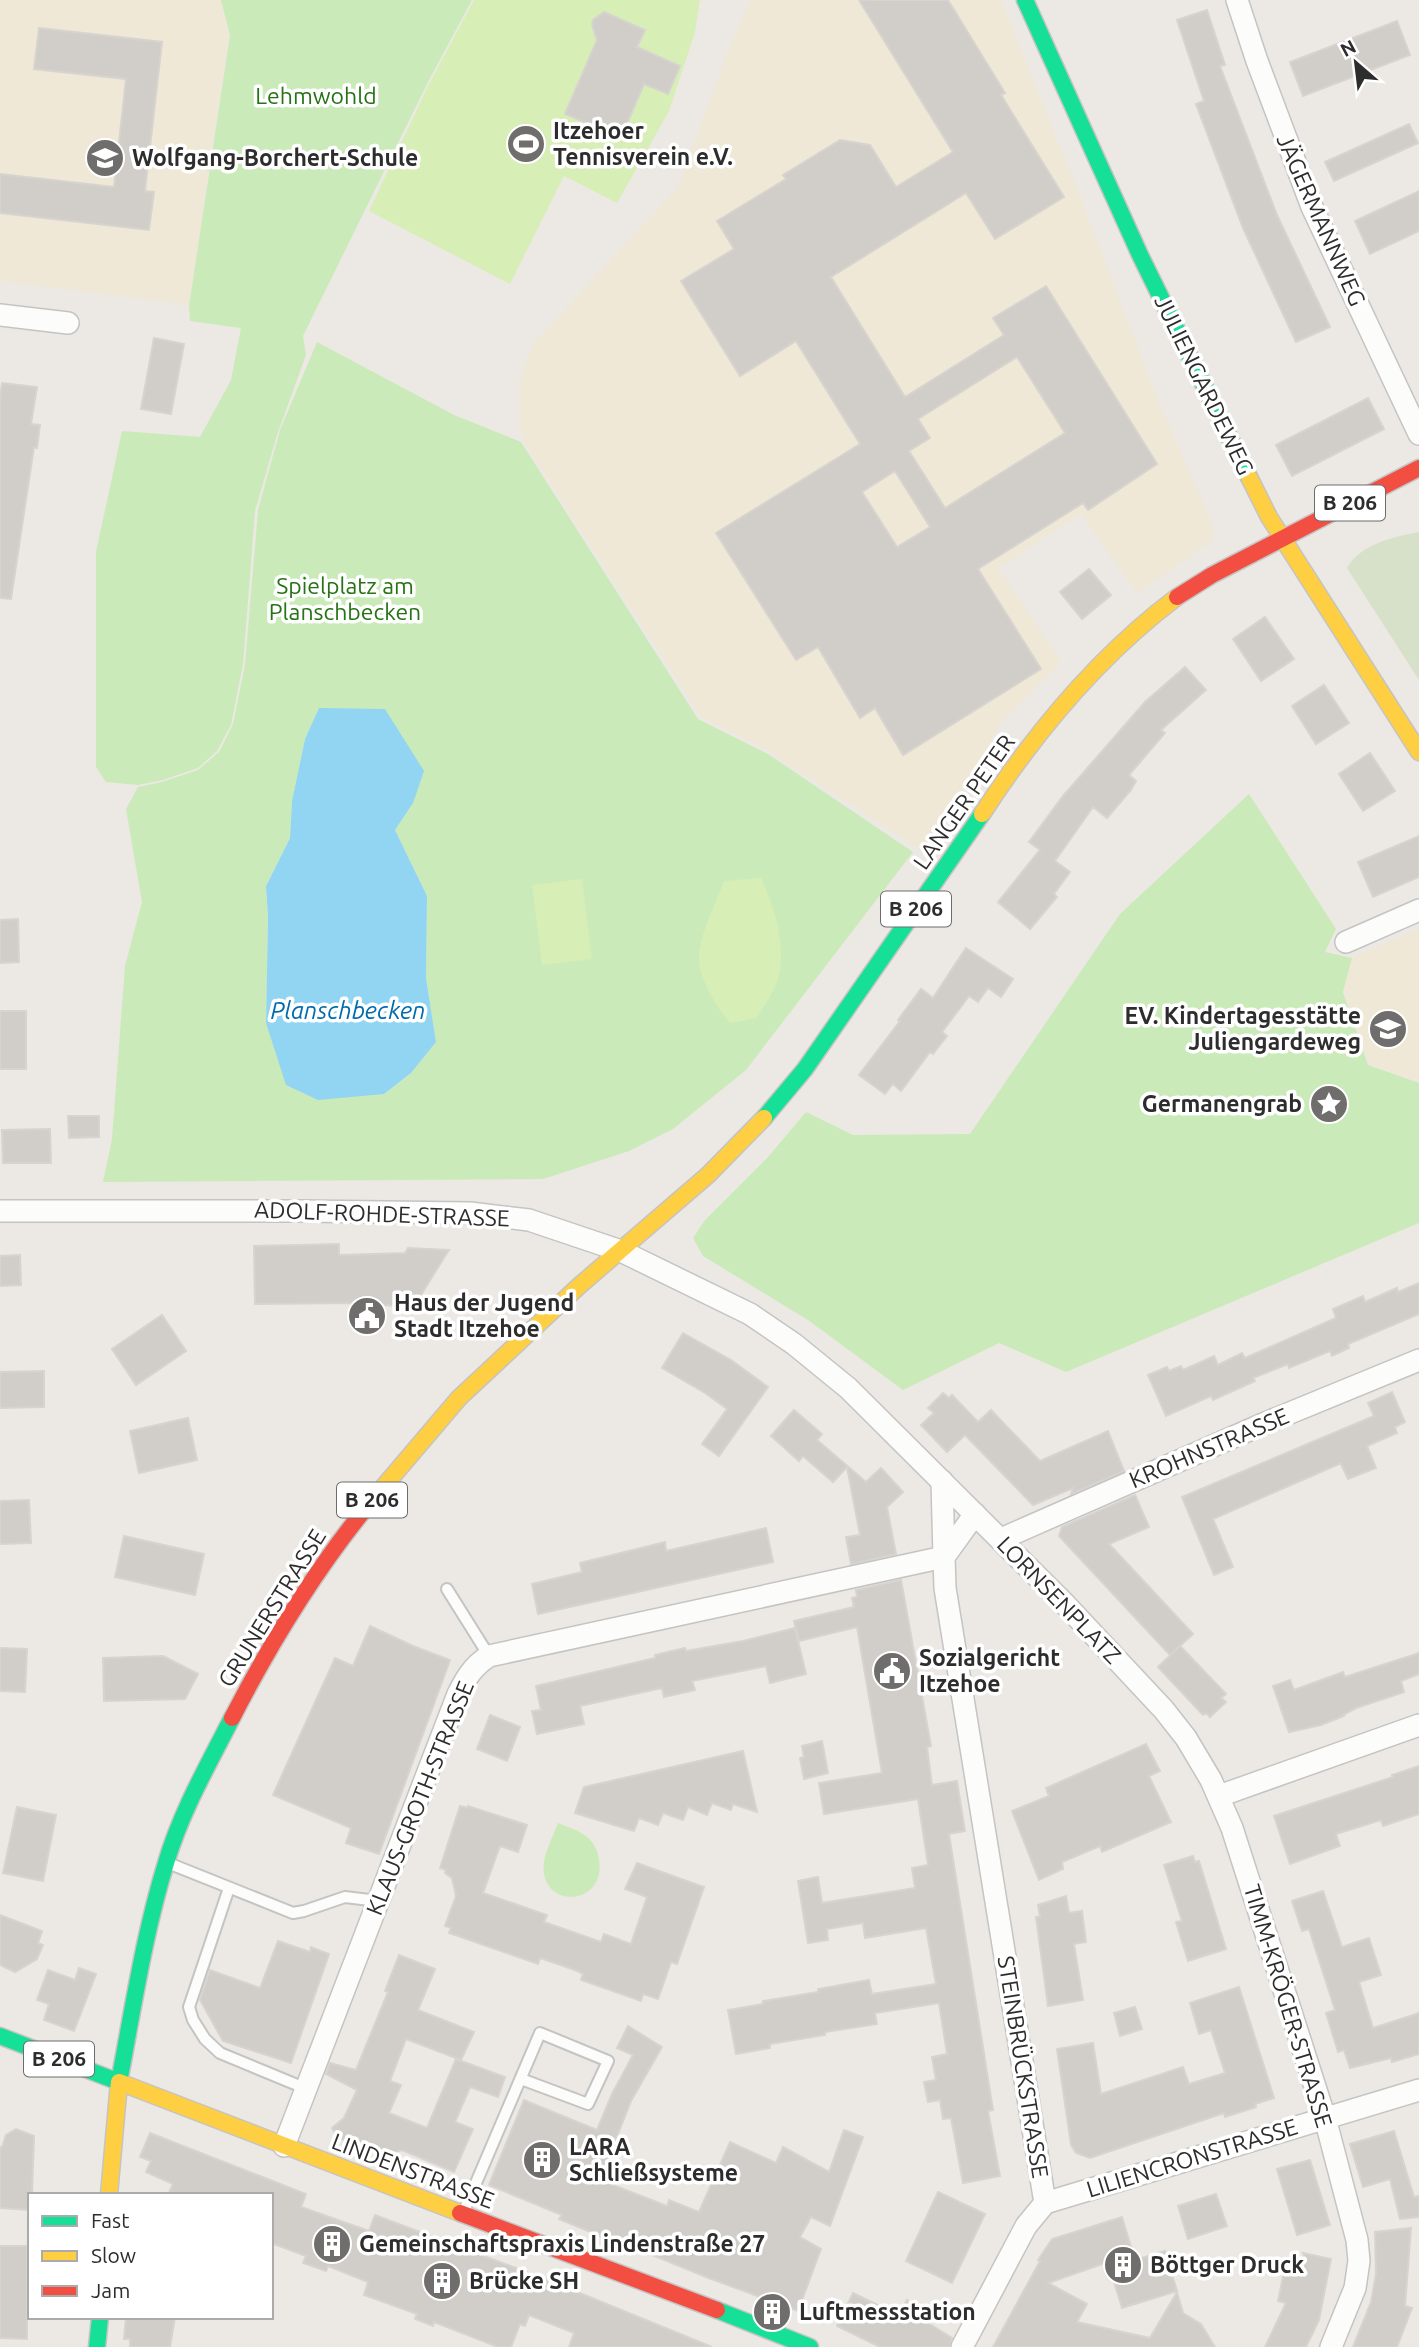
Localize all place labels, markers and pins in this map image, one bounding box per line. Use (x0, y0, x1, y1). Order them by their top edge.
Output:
place label: Itzehoer Tennisverein e.V. (553, 118, 733, 169)
sports icon: Itzehoer Tennisverein e.V. (505, 123, 547, 165)
school or university icon: Wolfgang-Borchert-Schule (84, 137, 126, 179)
place label: Wolfgang-Borchert-Schule (132, 145, 418, 170)
place label: EV. Kindertagesstätte Juliengardeweg (1124, 1003, 1361, 1054)
school or university icon: EV. Kindertagesstätte Juliengardeweg (1367, 1008, 1409, 1050)
place icon: Germanengrab (1308, 1083, 1350, 1125)
place label: Germanengrab (1142, 1091, 1302, 1116)
place label: Haus der Jugend Stadt Itzehoe (394, 1290, 574, 1341)
public building icon: Haus der Jugend Stadt Itzehoe (346, 1295, 388, 1337)
place label: Sozialgericht Itzehoe (919, 1645, 1060, 1696)
public building icon: Sozialgericht Itzehoe (871, 1650, 913, 1692)
place label: LARA Schließsysteme (569, 2134, 738, 2185)
building icon: LARA Schließsysteme (521, 2139, 563, 2181)
building icon: Gemeinschaftspraxis Lindenstraße 27 (311, 2223, 353, 2265)
place label: Gemeinschaftspraxis Lindenstraße 27 (359, 2231, 765, 2256)
building icon: Böttger Druck (1102, 2244, 1144, 2286)
place label: Böttger Druck (1150, 2252, 1304, 2277)
building icon: Brücke SH (421, 2260, 463, 2302)
place label: Brücke SH (469, 2268, 579, 2293)
building icon: Luftmessstation (751, 2291, 793, 2333)
place label: Luftmessstation (799, 2299, 976, 2324)

